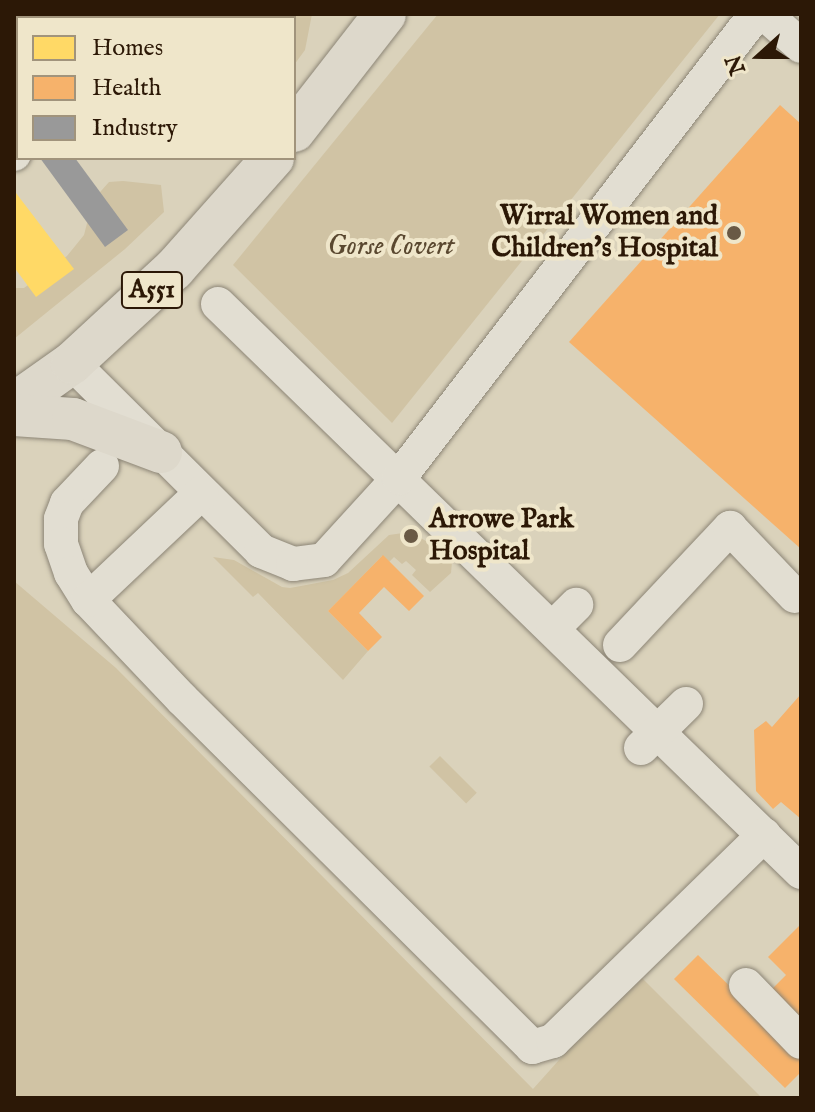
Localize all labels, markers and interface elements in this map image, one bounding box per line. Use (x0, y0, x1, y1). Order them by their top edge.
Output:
legend (16, 16, 296, 160)
north arrow (719, 16, 799, 96)
text: Homes (92, 33, 163, 64)
text: N (720, 51, 753, 79)
text: Health (92, 73, 161, 104)
text: Industry (92, 113, 178, 144)
place label: Wirral Women and Children's Hospital (491, 200, 718, 266)
marker: Wirral Women and Children's Hospital (725, 224, 743, 242)
park label: Gorse Covert (327, 230, 455, 264)
road number: A551 (120, 268, 184, 312)
place label: Arrowe Park Hospital (429, 503, 574, 569)
marker: Arrowe Park Hospital (400, 525, 422, 547)

